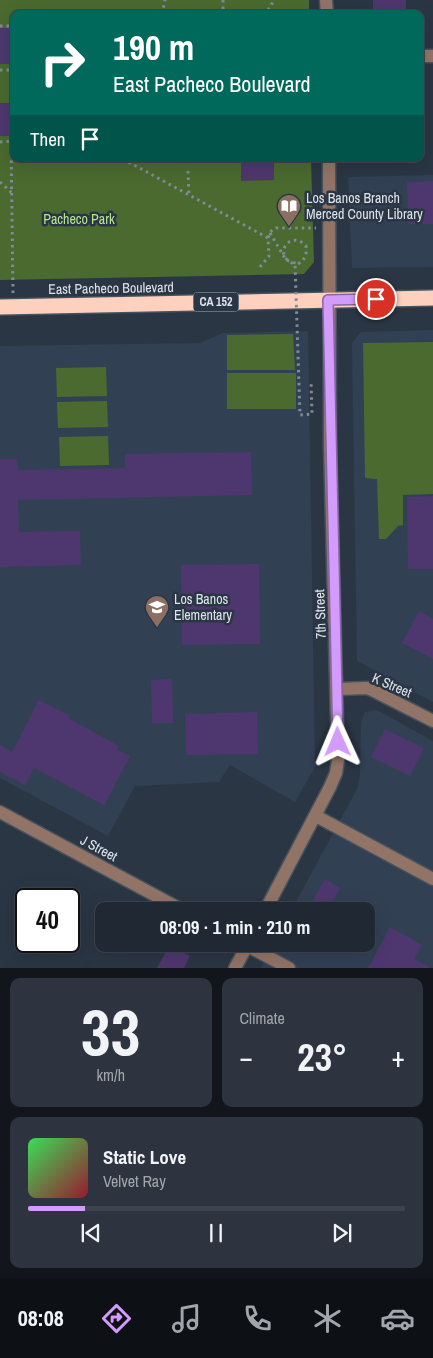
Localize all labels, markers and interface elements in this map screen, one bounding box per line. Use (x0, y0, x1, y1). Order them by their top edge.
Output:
text: 190 m (113, 24, 194, 71)
icon: right (30, 30, 95, 95)
text: East Pacheco Boulevard (113, 69, 311, 99)
icon: arrive (76, 125, 104, 153)
text: Then (30, 126, 66, 152)
place label: Los Banos Branch Merced County Library (306, 189, 423, 223)
library icon: Los Banos Branch Merced County Library (276, 193, 302, 227)
park label: Pacheco Park (43, 210, 115, 228)
street label: East Pacheco Boulevard (48, 278, 174, 298)
pin (355, 278, 397, 320)
icon: arrive (362, 285, 390, 313)
road number: CA 152 (194, 292, 238, 312)
street label: 7th Street (310, 589, 330, 639)
place label: Los Banos Elementary (174, 590, 232, 624)
school or university icon: Los Banos Elementary (144, 594, 170, 628)
street label: K Street (369, 669, 415, 701)
position arrow (311, 715, 363, 767)
street label: J Street (77, 831, 121, 865)
speed limit sign: 40 (15, 888, 80, 953)
text: 08:09 · 1 min · 210 m (160, 914, 310, 940)
text: 33 (81, 988, 140, 1075)
text: Climate (240, 1007, 285, 1029)
text: 23° (297, 1032, 347, 1083)
text: − (240, 1038, 253, 1076)
text: + (392, 1038, 405, 1076)
text: km/h (97, 1064, 125, 1086)
text: Static Love (103, 1144, 186, 1170)
text: Velvet Ray (103, 1170, 166, 1192)
icon: previous (77, 1219, 105, 1247)
icon: pause (202, 1219, 230, 1247)
icon: next (328, 1219, 356, 1247)
icon: directions (99, 1301, 134, 1336)
icon: music (169, 1301, 204, 1336)
icon: phone (240, 1301, 275, 1336)
icon: climate (310, 1301, 345, 1336)
icon: car (380, 1301, 415, 1336)
text: 08:08 (18, 1303, 64, 1333)

